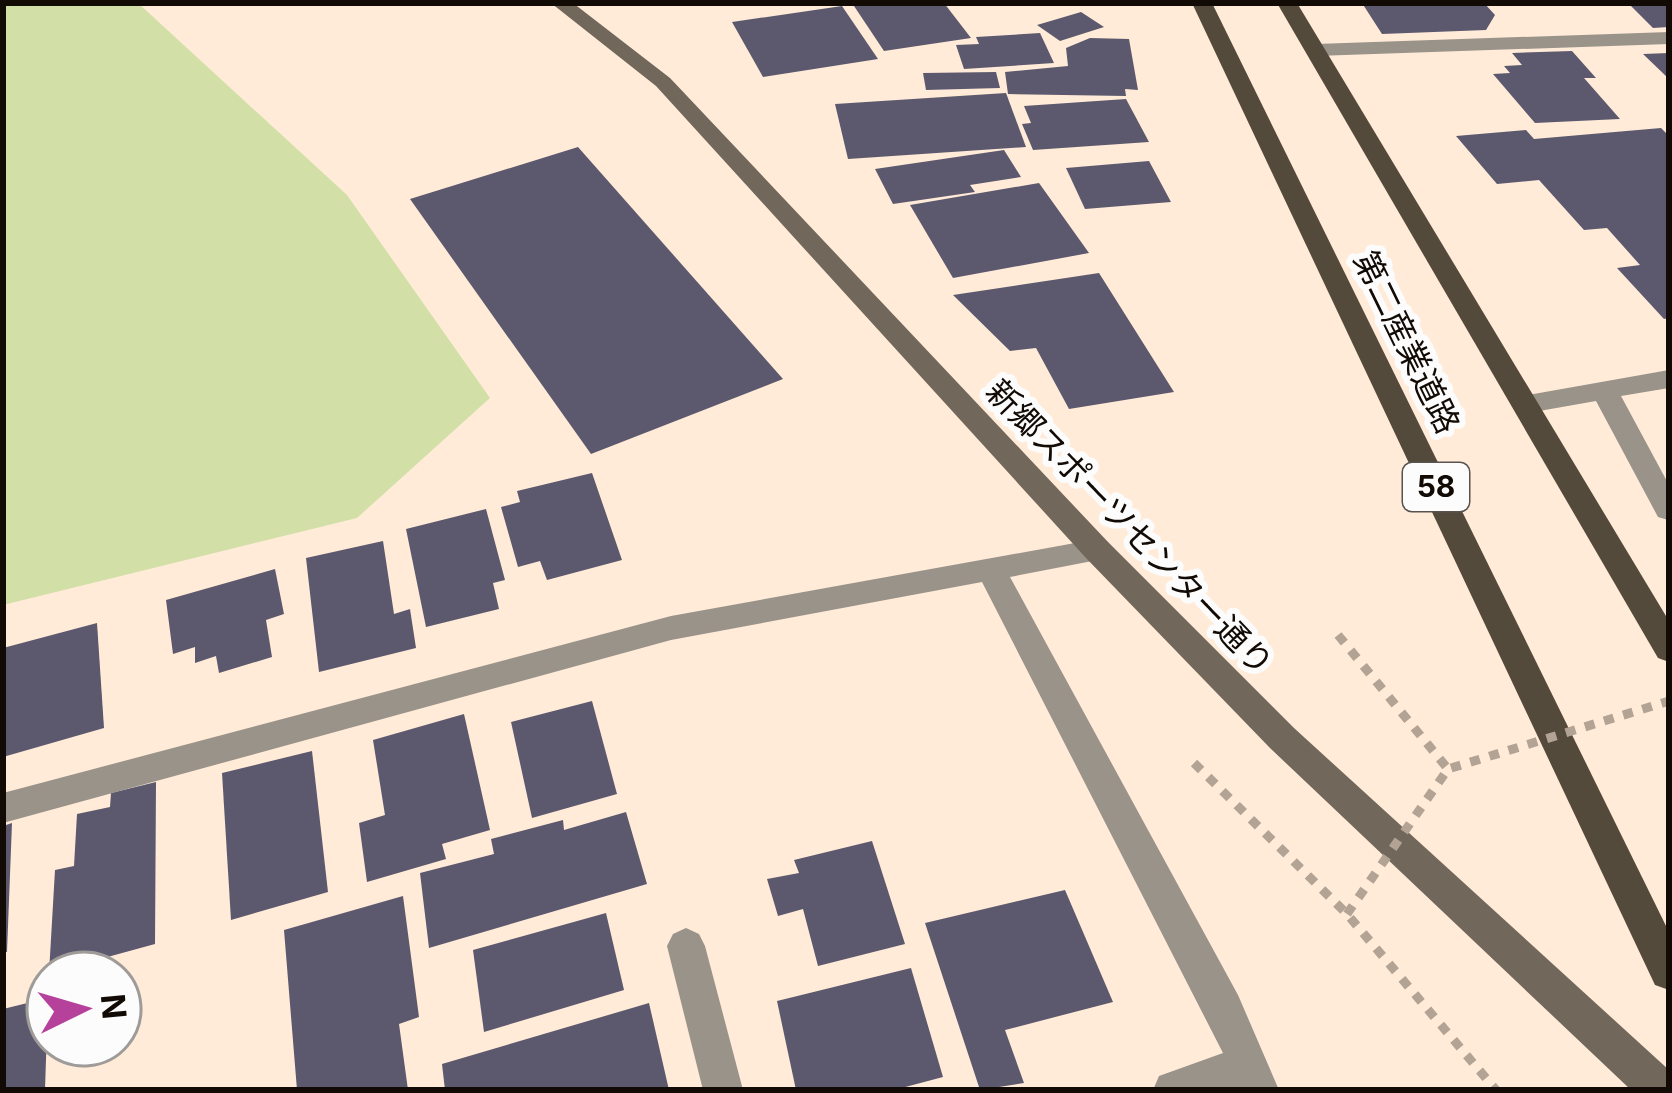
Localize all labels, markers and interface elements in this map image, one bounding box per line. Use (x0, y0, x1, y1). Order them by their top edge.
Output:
street label: 第二産業道路 (1346, 244, 1468, 440)
street label: 新郷スポーツセンター通り (978, 371, 1282, 683)
road number: 58 (1403, 463, 1469, 511)
north arrow (24, 949, 144, 1069)
text: N (93, 992, 135, 1021)

